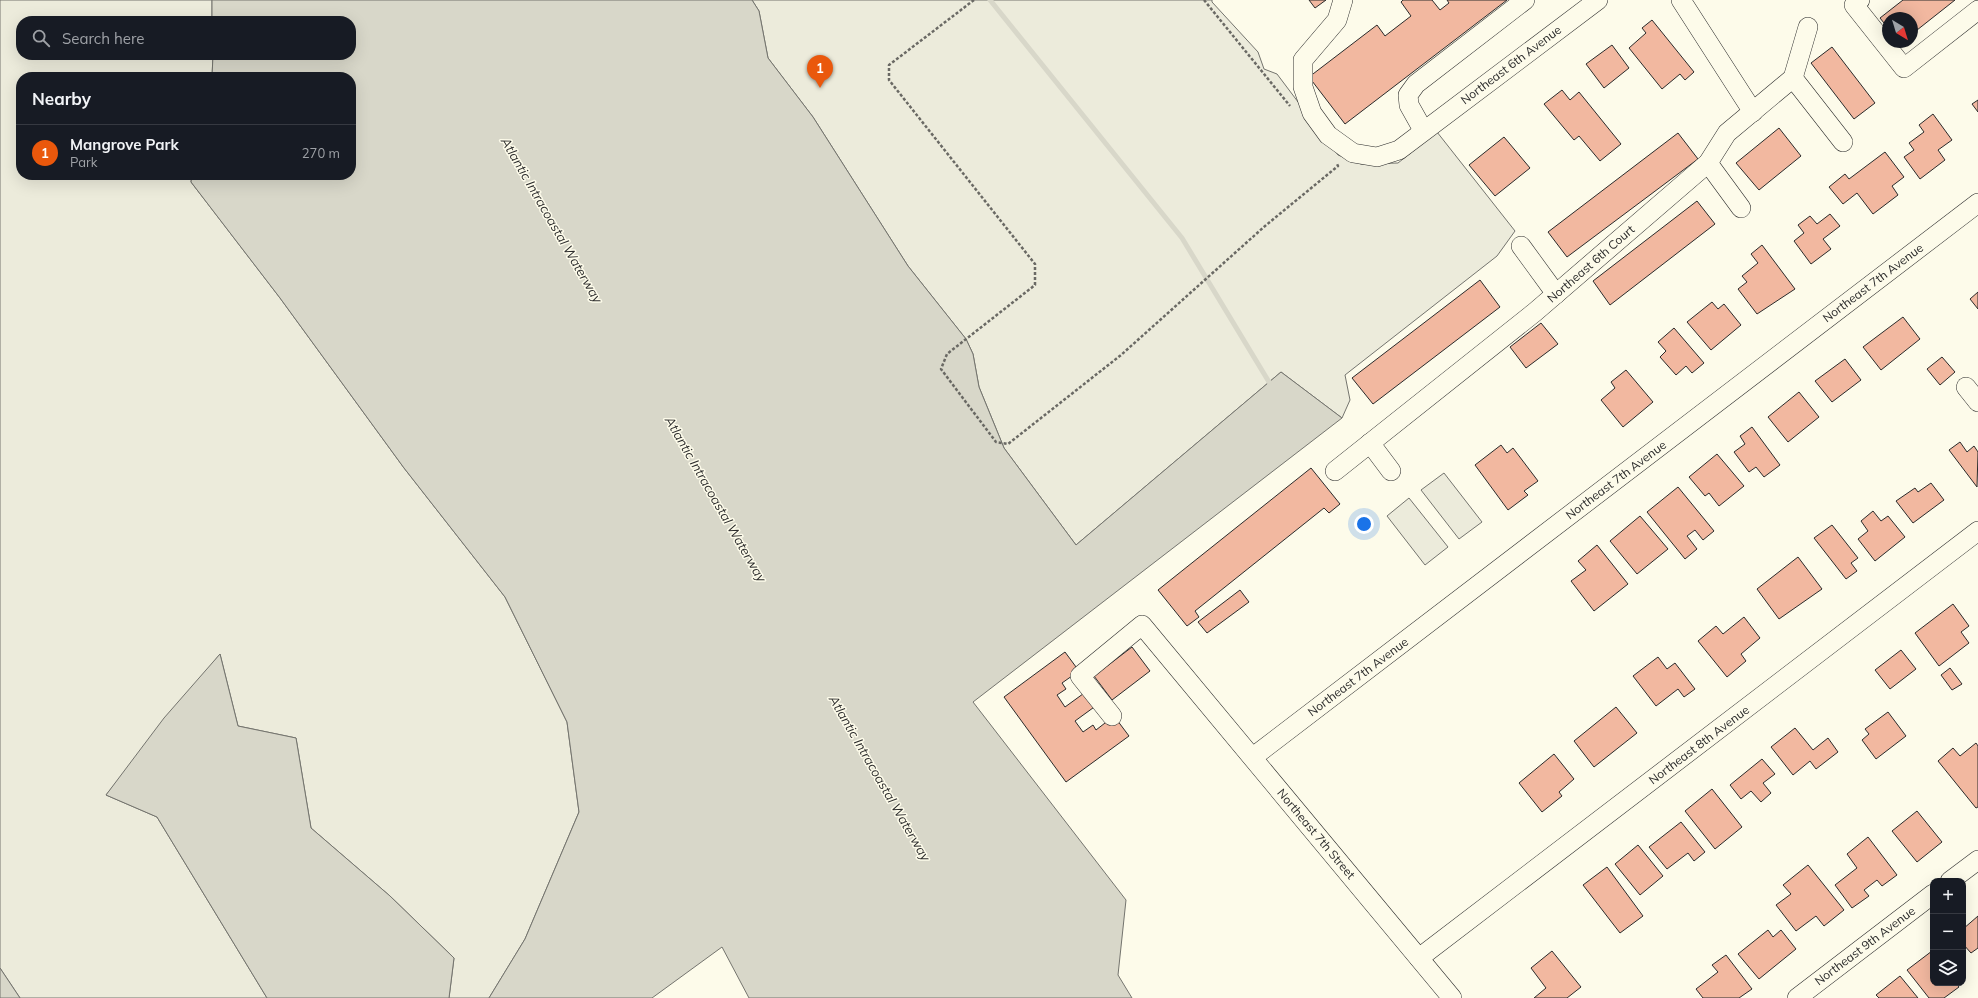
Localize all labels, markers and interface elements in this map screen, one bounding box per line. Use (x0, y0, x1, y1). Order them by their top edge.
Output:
north arrow (1882, 12, 1918, 48)
search box (16, 16, 356, 60)
street label: Northeast 6th Avenue (1457, 22, 1564, 107)
icon: search (30, 27, 52, 49)
text: Search here (62, 29, 144, 48)
pin: 1 (807, 55, 833, 88)
text: Nearby (32, 88, 91, 109)
water label: Atlantic Intracoastal Waterway (497, 133, 607, 307)
text: Mangrove Park (70, 135, 179, 154)
text: 1 (41, 145, 49, 161)
text: 270 m (302, 145, 340, 161)
text: Park (70, 154, 97, 170)
street label: Northeast 6th Court (1544, 222, 1637, 306)
street label: Northeast 7th Avenue (1819, 240, 1926, 325)
water label: Atlantic Intracoastal Waterway (661, 412, 771, 586)
street label: Northeast 7th Avenue (1562, 437, 1669, 522)
your location (1354, 514, 1374, 534)
street label: Northeast 7th Avenue (1304, 634, 1411, 719)
water label: Atlantic Intracoastal Waterway (825, 691, 935, 865)
street label: Northeast 8th Avenue (1645, 702, 1752, 787)
street label: Northeast 7th Street (1274, 785, 1359, 882)
map controls (1930, 878, 1966, 986)
button: + (1930, 878, 1966, 914)
street label: Northeast 9th Avenue (1811, 903, 1918, 988)
button: − (1930, 914, 1966, 950)
button: layers (1930, 950, 1966, 986)

